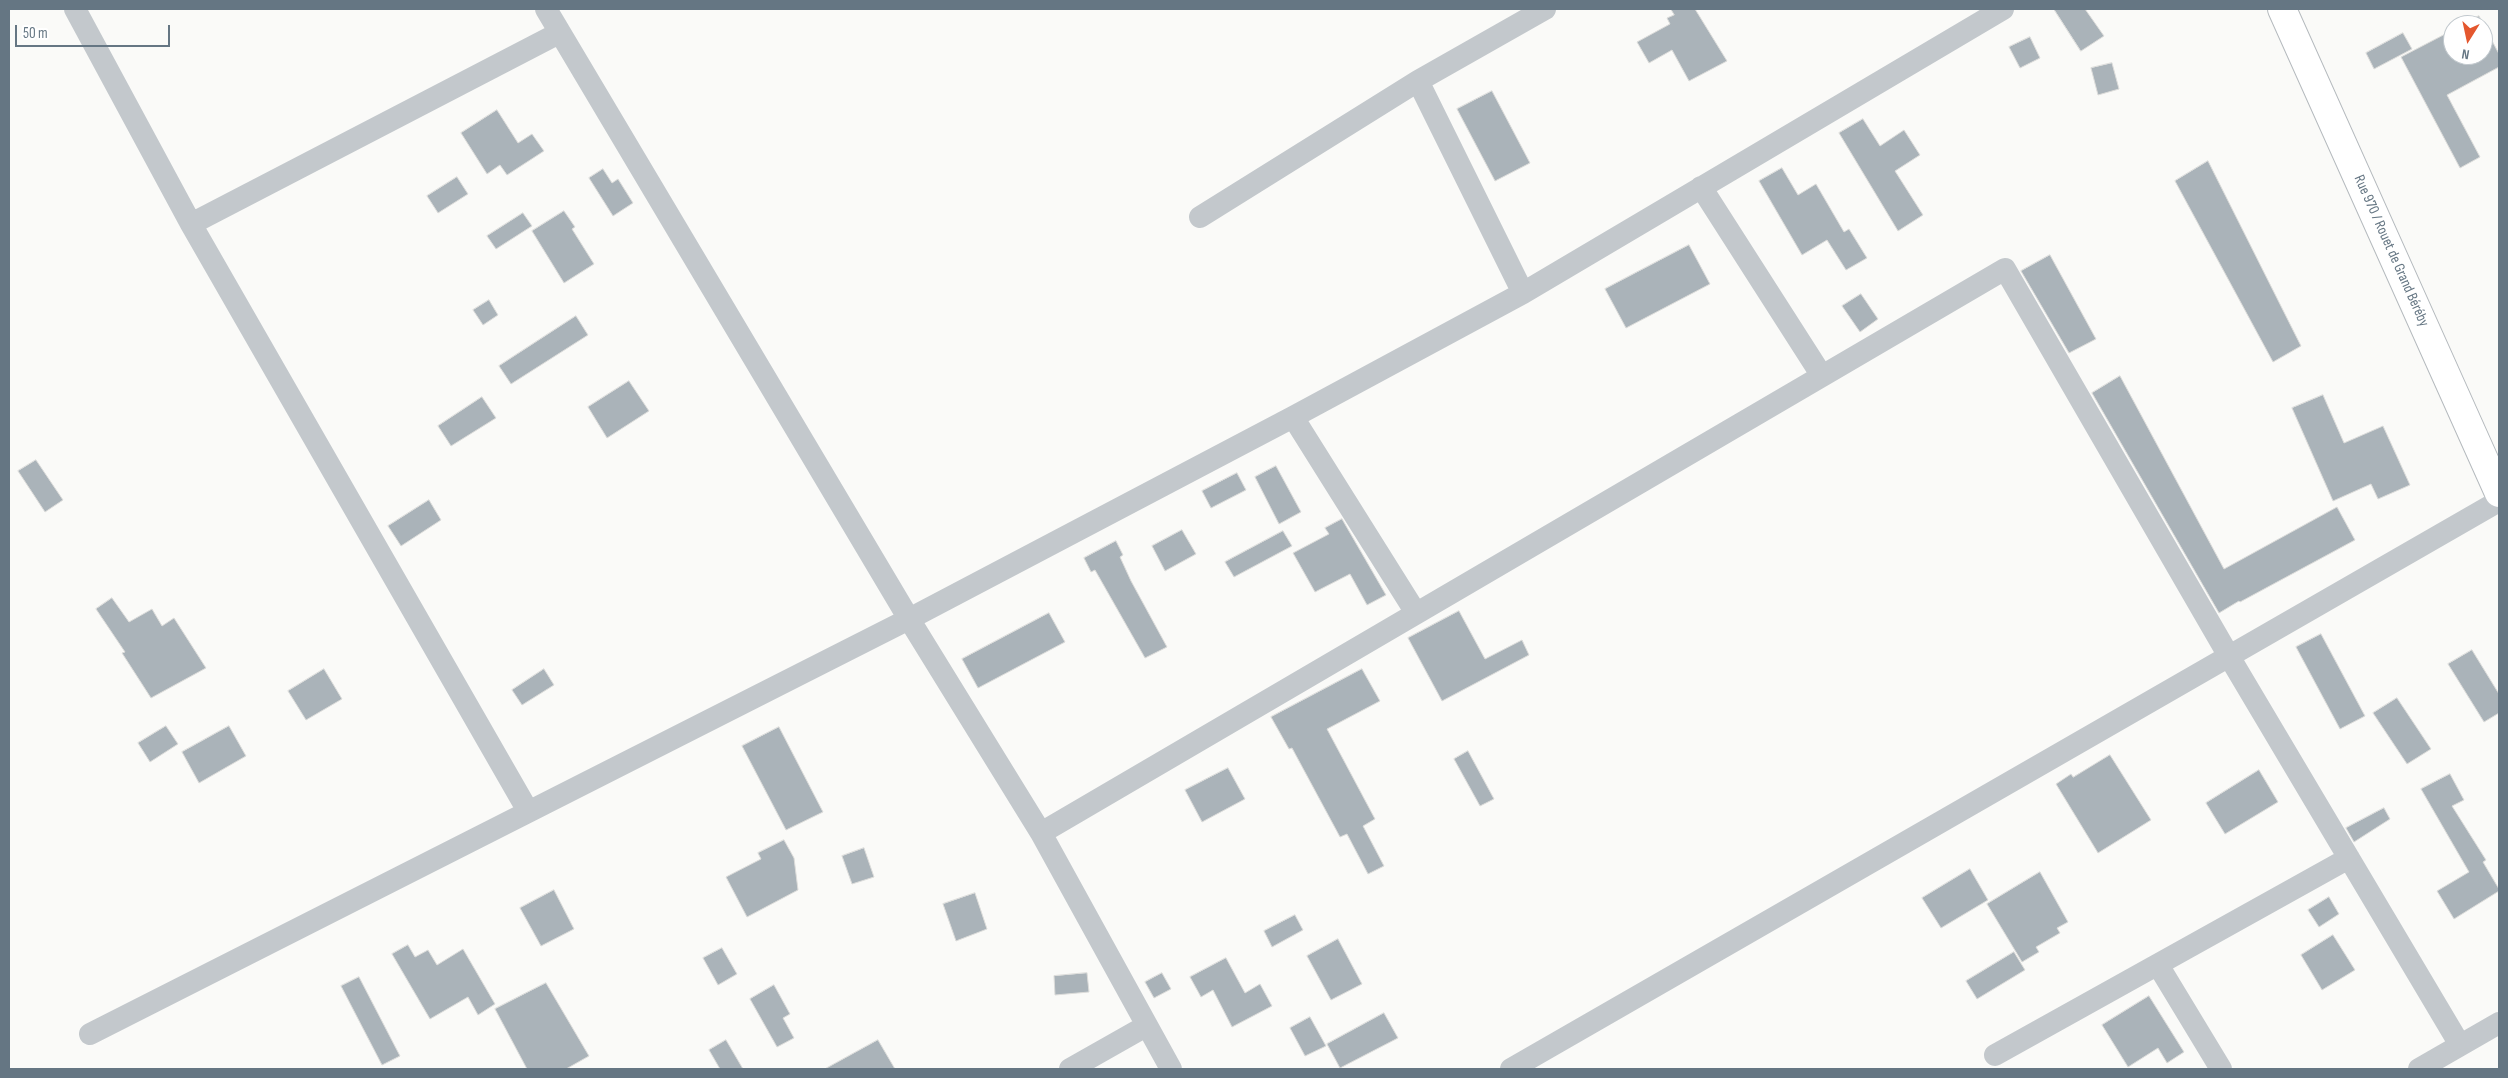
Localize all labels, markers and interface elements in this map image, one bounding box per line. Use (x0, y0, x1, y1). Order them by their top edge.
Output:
scale bar (18, 15, 172, 47)
north arrow (2443, 15, 2493, 65)
text: 50 m (23, 24, 48, 43)
text: N (2460, 45, 2471, 63)
street label: Rue 970 / Rouet de Grand Béréby (2349, 172, 2433, 330)

